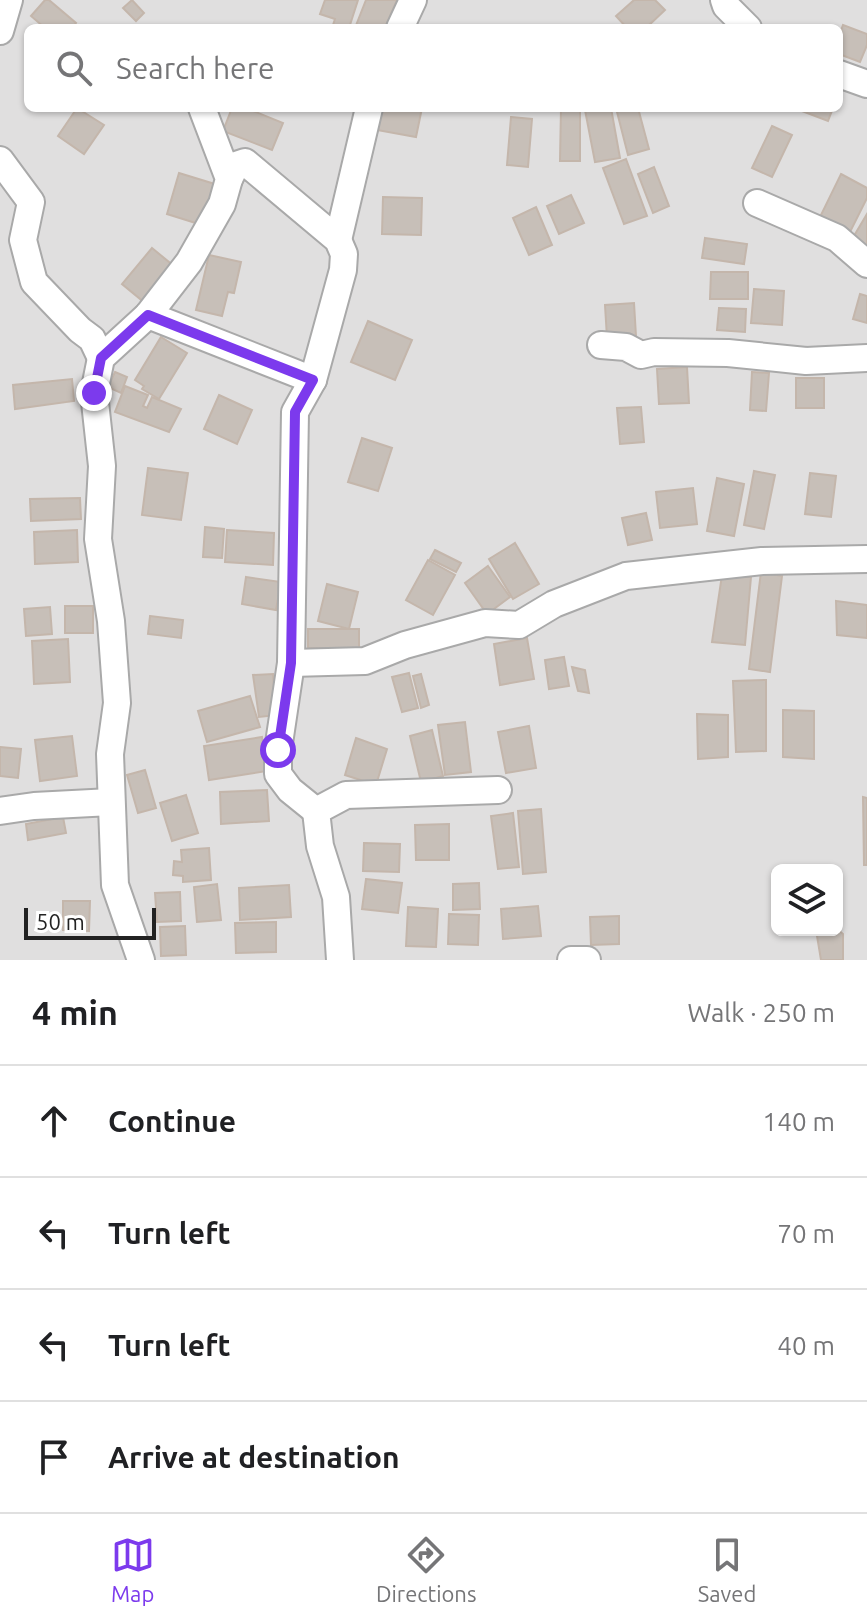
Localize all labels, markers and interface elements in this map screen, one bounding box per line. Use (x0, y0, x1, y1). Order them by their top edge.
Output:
search box (24, 24, 843, 112)
icon: search (52, 46, 96, 90)
text: Search here (116, 51, 275, 85)
route end (76, 375, 112, 411)
route start (260, 732, 296, 768)
map controls (771, 864, 843, 936)
button: layers (771, 864, 843, 936)
scale bar (24, 904, 156, 940)
text: 50 m (36, 909, 85, 934)
text: 4 min (32, 993, 118, 1031)
text: Walk · 250 m (687, 998, 835, 1027)
icon: ahead (32, 1099, 76, 1143)
text: Continue (108, 1104, 236, 1138)
text: 140 m (763, 1107, 835, 1136)
icon: left (32, 1211, 76, 1255)
text: Turn left (108, 1216, 230, 1250)
text: 70 m (777, 1219, 835, 1248)
icon: left (32, 1323, 76, 1367)
text: Turn left (108, 1328, 230, 1362)
text: 40 m (777, 1331, 835, 1360)
icon: arrive (32, 1435, 76, 1479)
text: Arrive at destination (108, 1440, 400, 1474)
tab: Map (111, 1533, 155, 1606)
tab: Directions (376, 1533, 476, 1606)
tab: Saved (698, 1533, 756, 1606)

